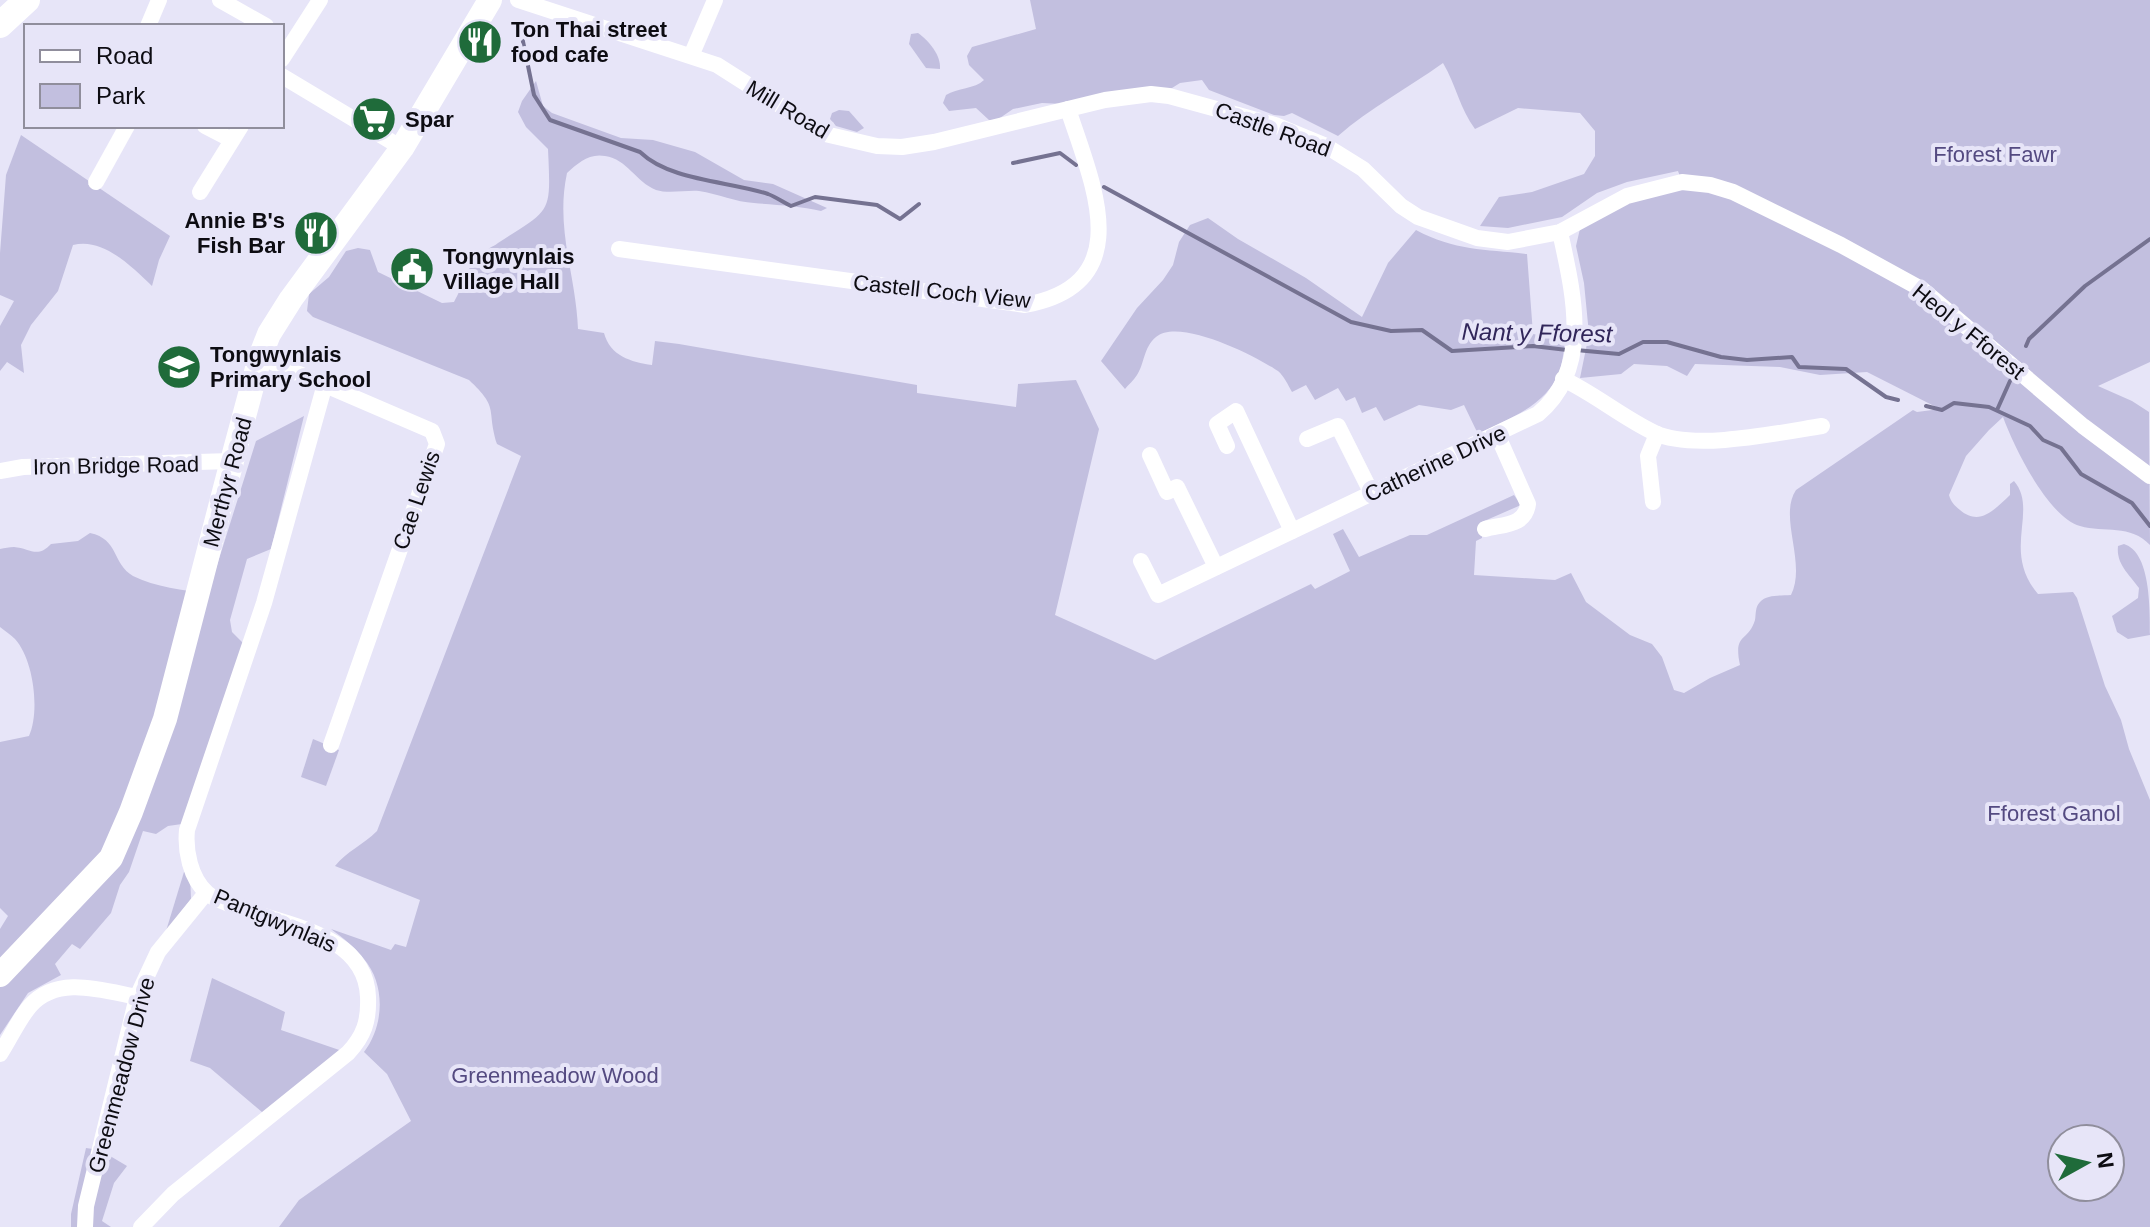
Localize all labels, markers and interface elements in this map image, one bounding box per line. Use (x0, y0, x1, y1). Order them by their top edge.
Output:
place label: Ton Thai street food cafe (511, 17, 668, 67)
restaurant icon: Ton Thai street food cafe (456, 18, 504, 66)
legend (24, 24, 284, 128)
text: Road (96, 42, 153, 69)
street label: Mill Road (742, 75, 833, 144)
text: Park (96, 82, 146, 109)
supermarket icon: Spar (350, 95, 398, 143)
street label: Castle Road (1212, 97, 1334, 162)
place label: Spar (405, 107, 454, 132)
park label: Fforest Fawr (1933, 142, 2057, 167)
place label: Annie B's Fish Bar (184, 208, 285, 258)
restaurant icon: Annie B's Fish Bar (292, 209, 340, 257)
place label: Tongwynlais Village Hall (443, 244, 575, 294)
public building icon: Tongwynlais Village Hall (388, 245, 436, 293)
street label: Castell Coch View (852, 270, 1032, 313)
street label: Heol y Fforest (1908, 279, 2030, 384)
water label: Nant y Fforest (1461, 318, 1614, 347)
place label: Tongwynlais Primary School (210, 342, 371, 392)
school or university icon: Tongwynlais Primary School (155, 343, 203, 391)
street label: Merthyr Road (198, 415, 257, 550)
street label: Catherine Drive (1361, 420, 1510, 507)
street label: Cae Lewis (388, 448, 445, 553)
street label: Iron Bridge Road (33, 452, 199, 479)
park label: Fforest Ganol (1987, 801, 2121, 826)
street label: Pantgwynlais (210, 884, 339, 957)
street label: Greenmeadow Drive (83, 974, 160, 1176)
park label: Greenmeadow Wood (451, 1063, 659, 1088)
north arrow (2046, 1123, 2126, 1203)
text: N (2092, 1151, 2119, 1170)

